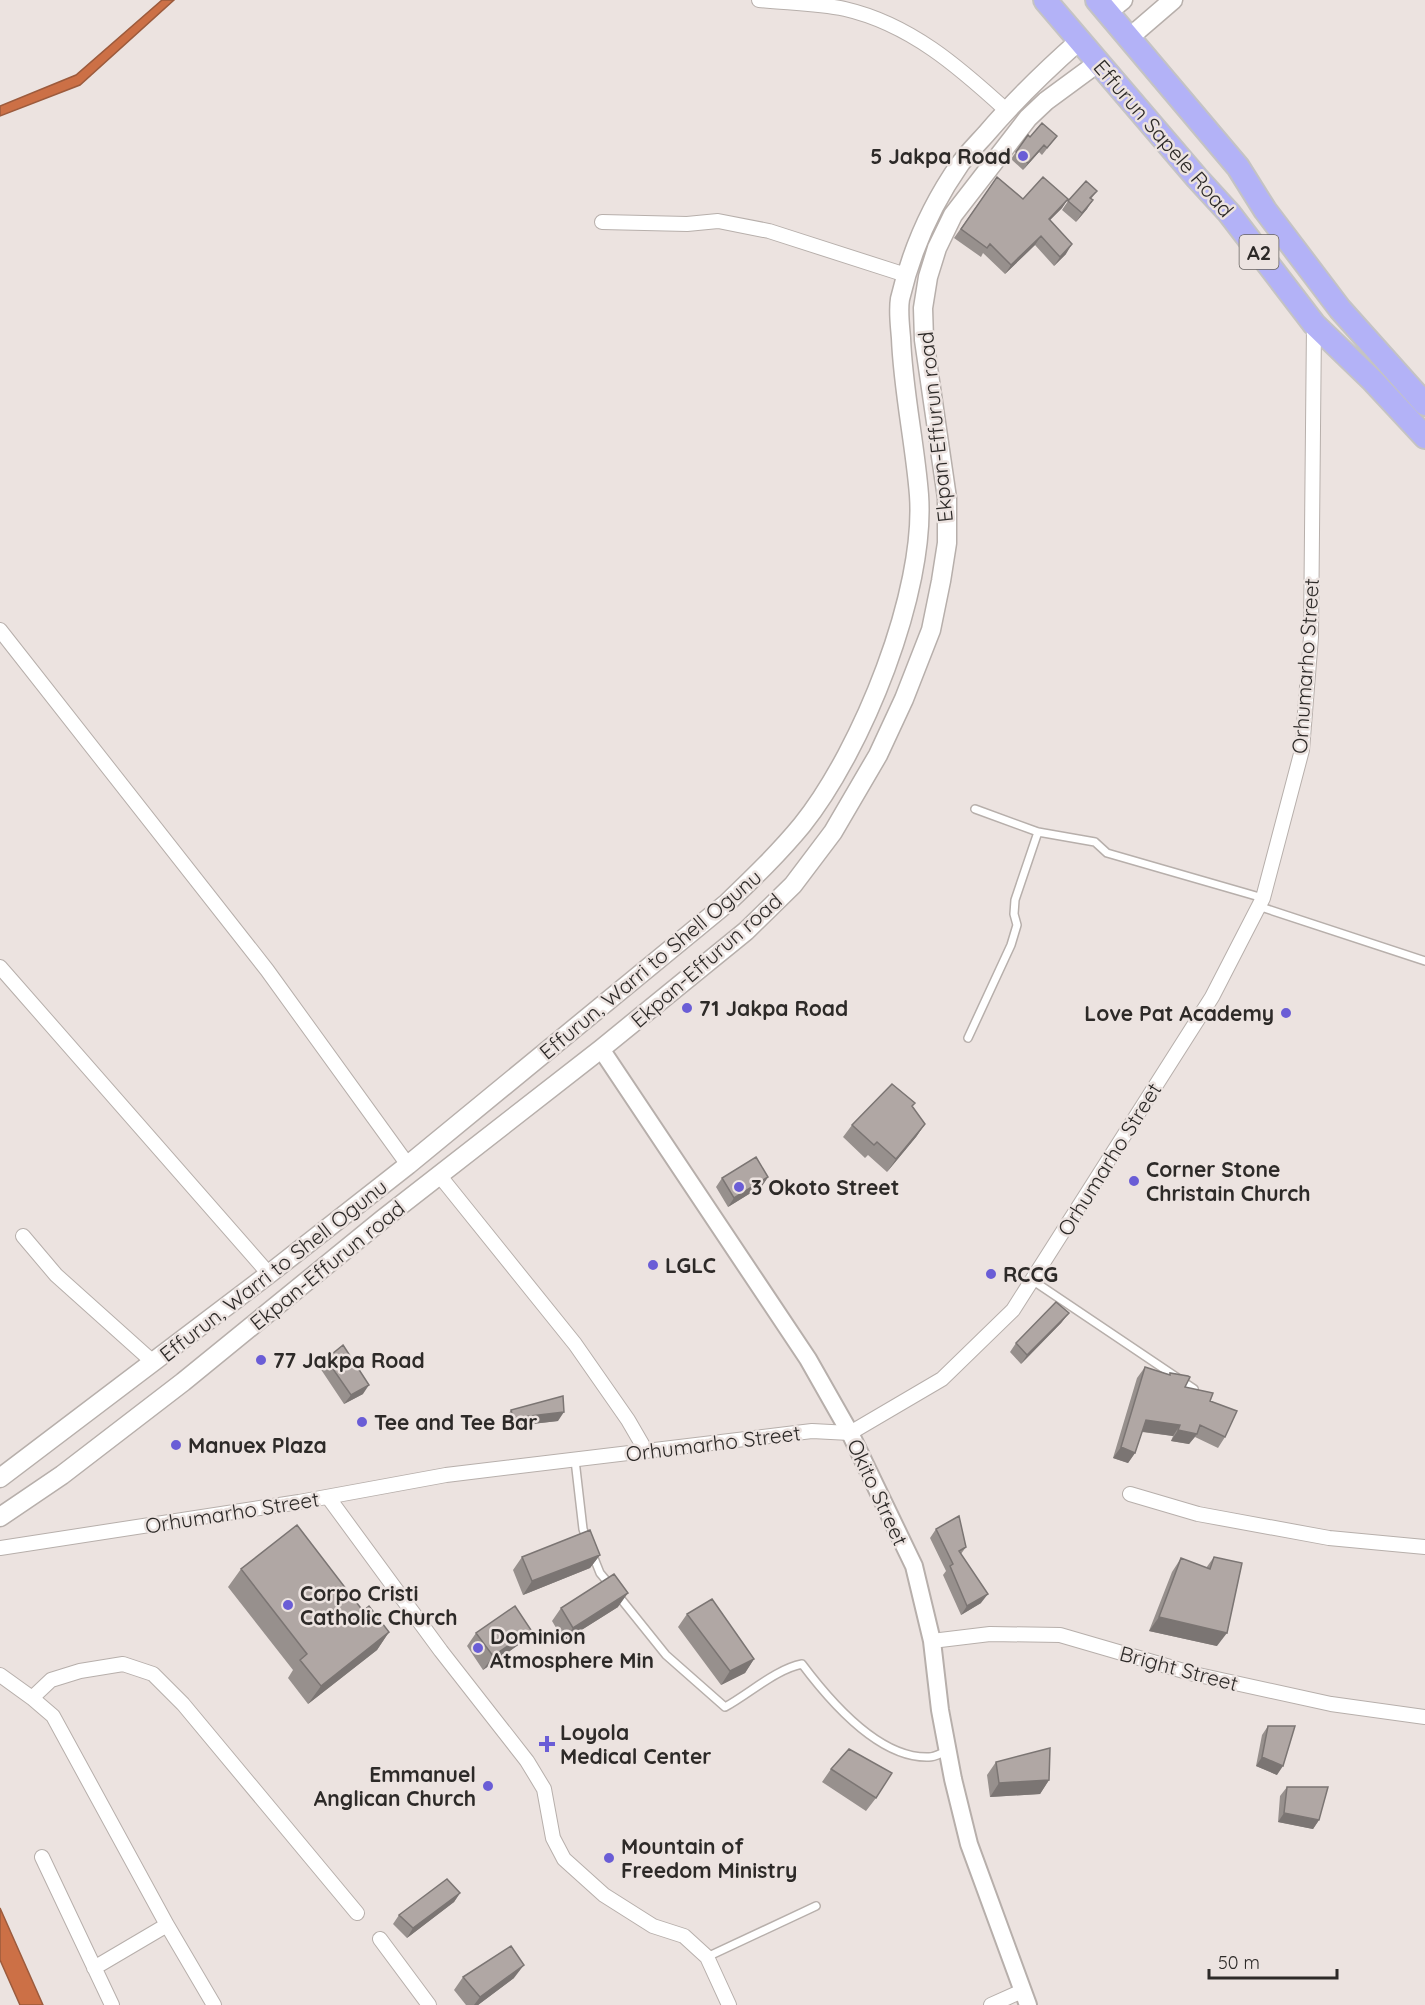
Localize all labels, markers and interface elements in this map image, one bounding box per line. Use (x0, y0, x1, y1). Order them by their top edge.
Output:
street label: Effurun Sapele Road (1088, 54, 1240, 222)
place label: 5 Jakpa Road (870, 143, 1011, 169)
marker: 5 Jakpa Road (1016, 149, 1030, 163)
road number: A2 (1240, 235, 1278, 269)
street label: Ekpan-Effurun road (912, 330, 958, 524)
street label: Orhumarho Street (1286, 577, 1324, 755)
street label: Effurun, Warri to Shell Ogunu (534, 864, 766, 1064)
street label: Ekpan-Effurun road (625, 887, 787, 1033)
place label: 71 Jakpa Road (699, 995, 848, 1021)
place label: Love Pat Academy (1084, 1000, 1274, 1026)
marker: 71 Jakpa Road (680, 1001, 694, 1015)
marker: Love Pat Academy (1279, 1006, 1293, 1020)
street label: Orhumarho Street (1051, 1078, 1167, 1240)
place label: Corner Stone Christain Church (1146, 1156, 1310, 1206)
street label: Effurun, Warri to Shell Ogunu (154, 1173, 392, 1367)
place label: 3 Okoto Street (751, 1174, 899, 1200)
marker: Corner Stone Christain Church (1127, 1174, 1141, 1188)
marker: 3 Okoto Street (732, 1180, 746, 1194)
street label: Ekpan-Effurun road (244, 1195, 410, 1335)
place label: LGLC (665, 1252, 716, 1278)
marker: LGLC (646, 1258, 660, 1272)
place label: RCCG (1003, 1261, 1058, 1287)
marker: RCCG (984, 1267, 998, 1281)
place label: 77 Jakpa Road (273, 1347, 425, 1373)
marker: 77 Jakpa Road (254, 1353, 268, 1367)
place label: Tee and Tee Bar (374, 1409, 537, 1435)
marker: Tee and Tee Bar (355, 1415, 369, 1429)
street label: Orhumarho Street (624, 1419, 802, 1467)
place label: Manuex Plaza (188, 1432, 327, 1458)
street label: Okito Street (842, 1435, 914, 1549)
marker: Manuex Plaza (169, 1438, 183, 1452)
street label: Orhumarho Street (143, 1485, 321, 1539)
place label: Corpo Cristi Catholic Church (300, 1580, 457, 1630)
marker: Corpo Cristi Catholic Church (281, 1598, 295, 1612)
place label: Dominion Atmosphere Min (490, 1623, 654, 1673)
street label: Bright Street (1117, 1640, 1241, 1696)
marker: Dominion Atmosphere Min (471, 1641, 485, 1655)
place label: Loyola Medical Center (560, 1719, 711, 1769)
marker: Loyola Medical Center (538, 1735, 556, 1753)
place label: Emmanuel Anglican Church (314, 1761, 476, 1811)
marker: Emmanuel Anglican Church (481, 1779, 495, 1793)
place label: Mountain of Freedom Ministry (621, 1833, 797, 1883)
marker: Mountain of Freedom Ministry (602, 1851, 616, 1865)
scale bar (1209, 1942, 1336, 1980)
text: 50 m (1218, 1951, 1260, 1974)

